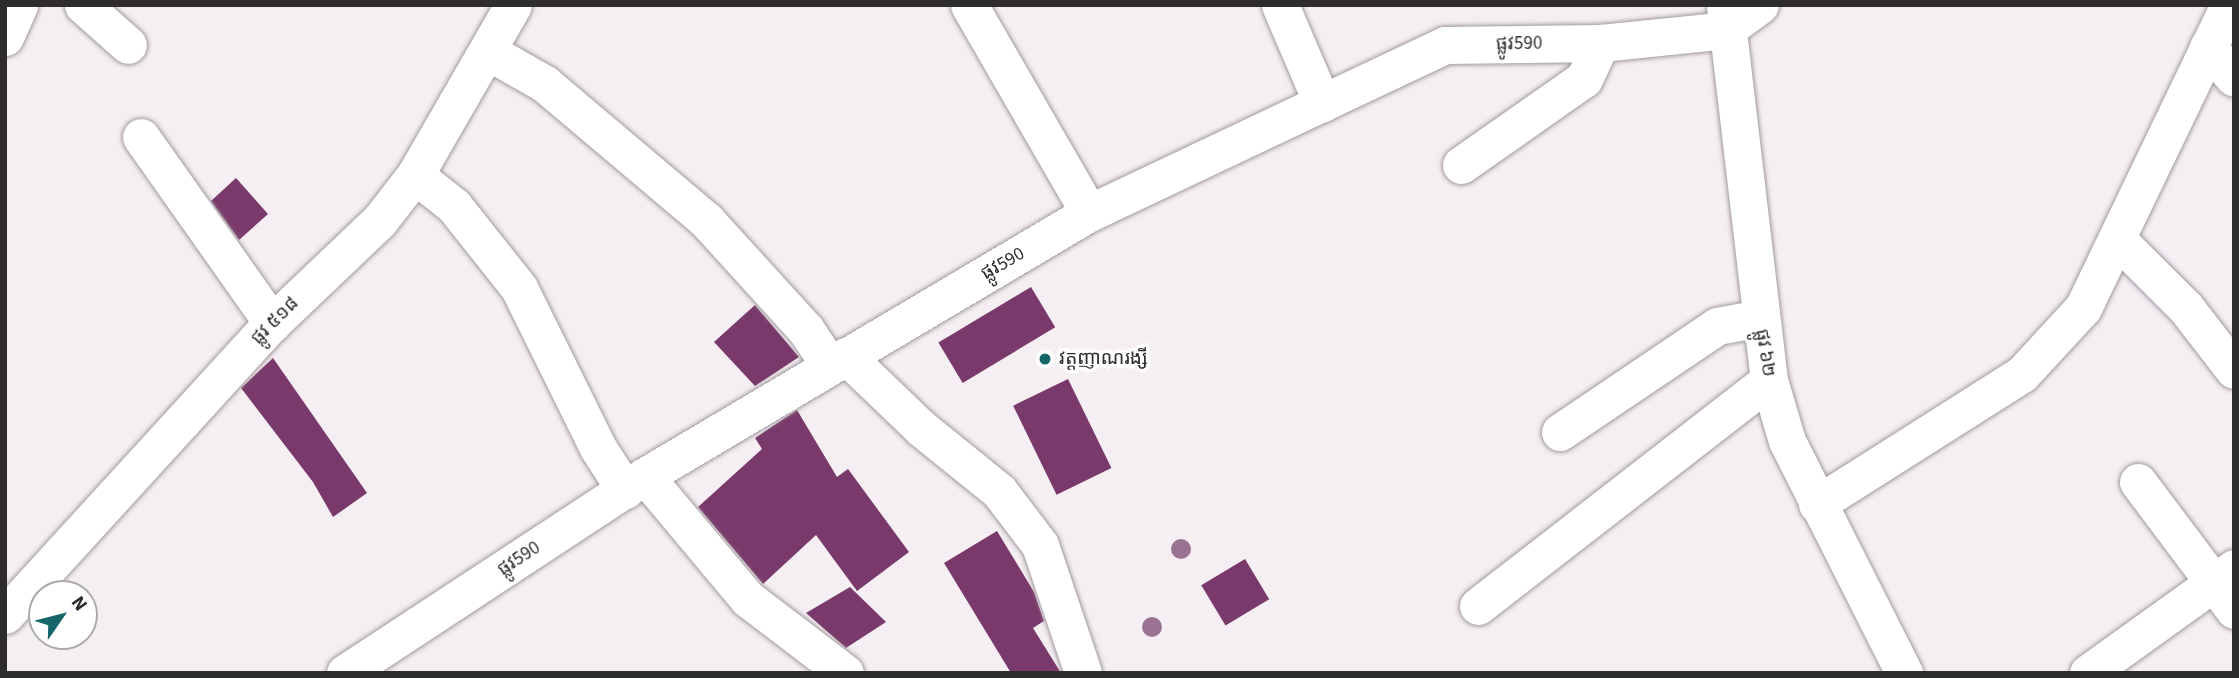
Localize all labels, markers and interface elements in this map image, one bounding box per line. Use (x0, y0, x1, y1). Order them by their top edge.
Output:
street label: ផ្លូវ590 (1496, 32, 1542, 56)
street label: ផ្លូវ590 (977, 242, 1029, 286)
street label: ផ្លូវ ៥១៨ (246, 292, 304, 350)
street label: ផ្លូវ ៦២ (1750, 327, 1780, 379)
place label: វត្តញាណរង្សី (1059, 348, 1148, 370)
marker: វត្តញាណរង្សី (1037, 351, 1053, 367)
street label: ផ្លូវ590 (493, 537, 545, 581)
north arrow (28, 580, 98, 650)
text: N (64, 591, 94, 617)

